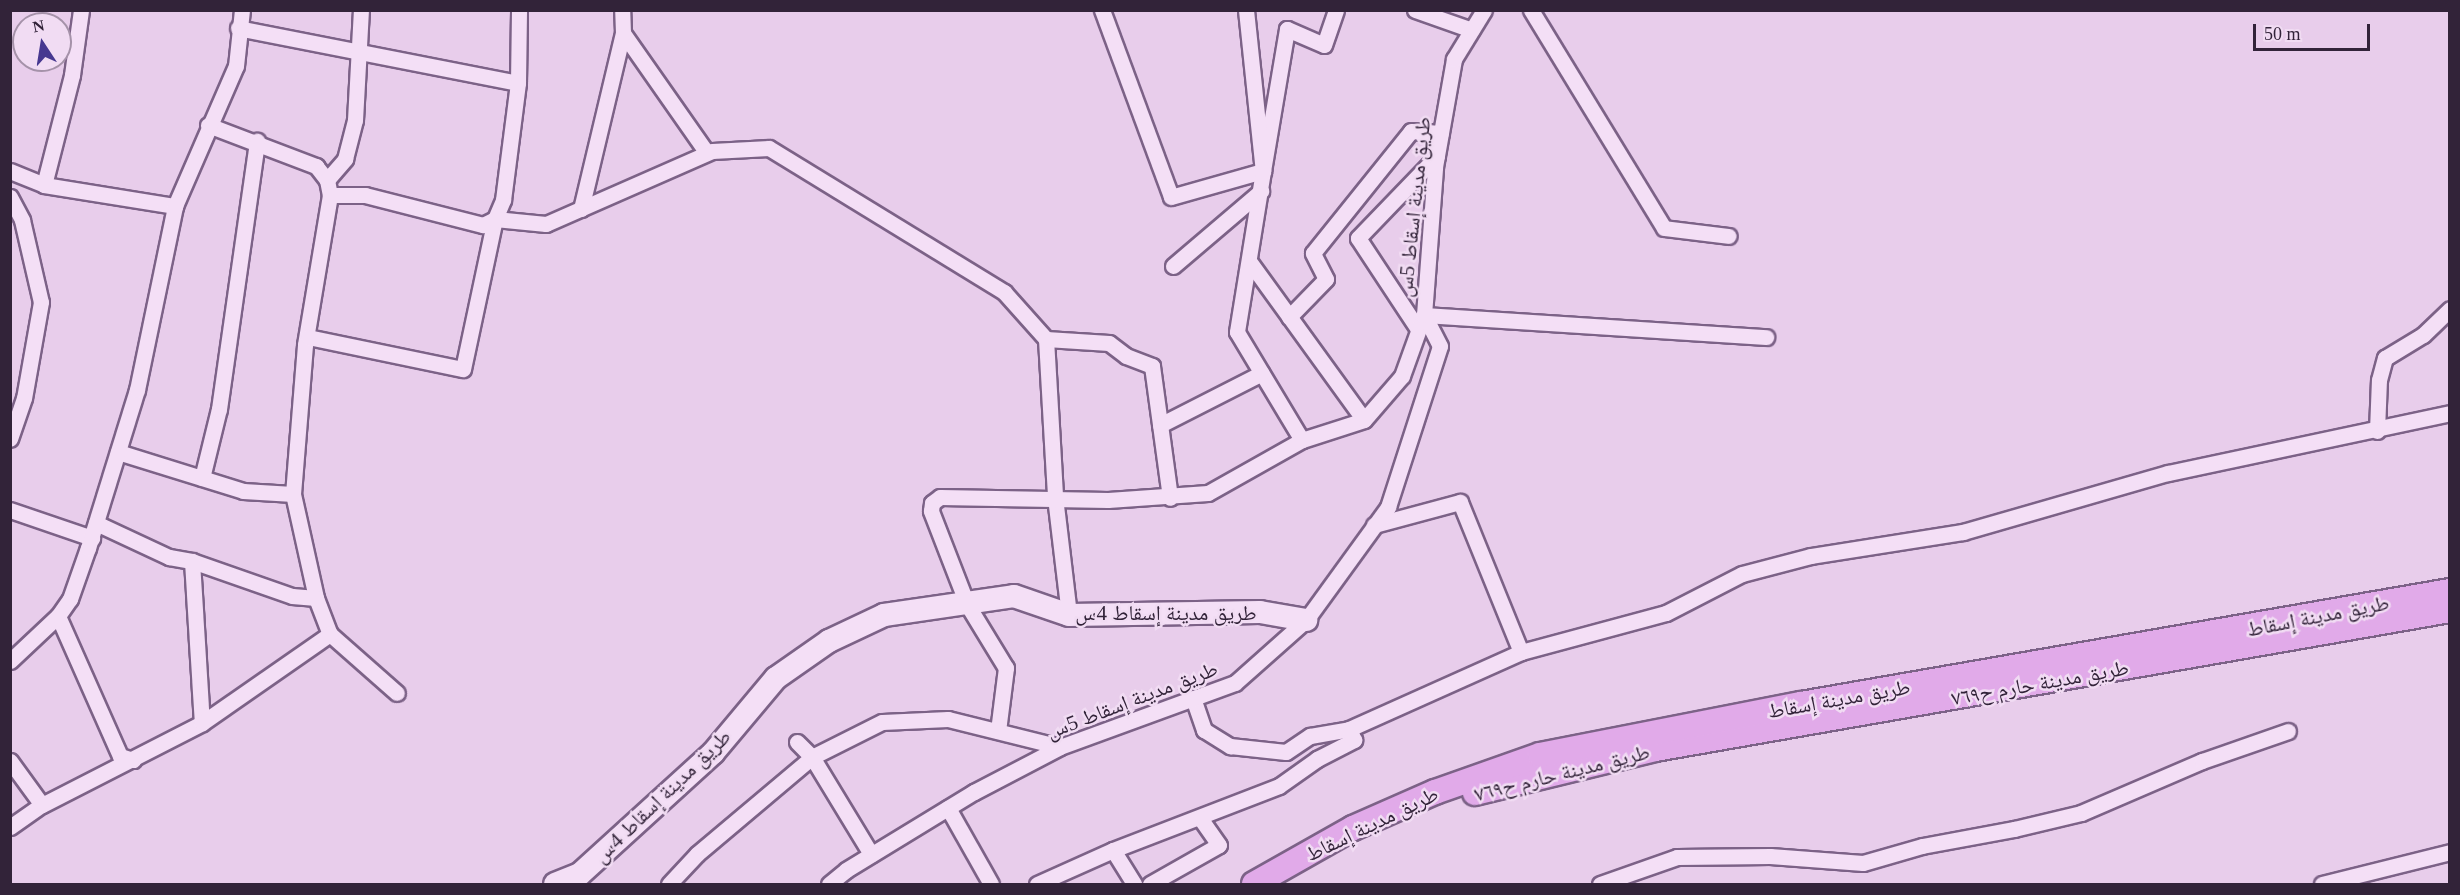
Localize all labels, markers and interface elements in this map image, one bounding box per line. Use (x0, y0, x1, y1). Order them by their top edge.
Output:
north arrow (12, 12, 72, 72)
scale bar (2256, 12, 2373, 50)
text: N (31, 16, 46, 35)
text: 50 m (2264, 24, 2301, 44)
street label: طريق مدينة إسقاط 5س (1392, 116, 1436, 298)
street label: طريق مدينة إسقاط (2245, 590, 2391, 642)
street label: طريق مدينة إسقاط 4س (1075, 600, 1257, 626)
street label: طريق مدينة حارم ح٧٦٩ (1949, 655, 2131, 711)
street label: طريق مدينة إسقاط 5س (1043, 656, 1221, 744)
street label: طريق مدينة إسقاط (1766, 674, 1912, 724)
street label: طريق مدينة إسقاط 4س (588, 724, 736, 868)
street label: طريق مدينة حارم ح٧٦٩ (1472, 739, 1652, 807)
street label: طريق مدينة إسقاط (1302, 781, 1442, 867)

